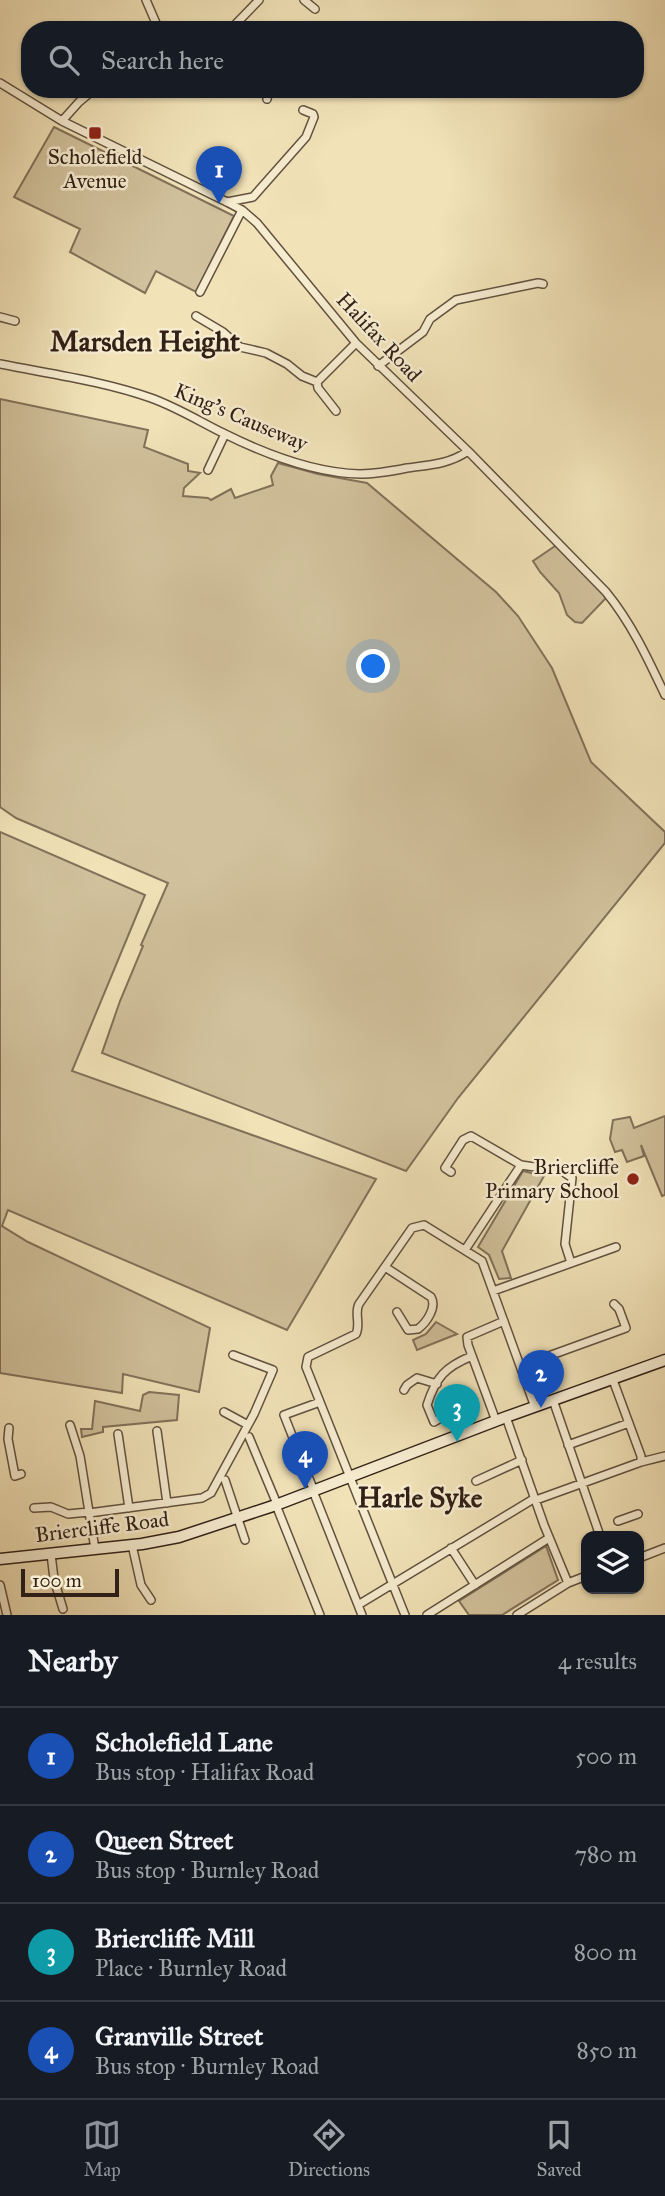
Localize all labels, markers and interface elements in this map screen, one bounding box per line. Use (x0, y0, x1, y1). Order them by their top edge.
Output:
search box (21, 21, 644, 98)
icon: search (45, 41, 83, 79)
text: Search here (101, 44, 224, 76)
marker: Scholefield Avenue (87, 125, 103, 141)
place label: Scholefield Avenue (48, 144, 143, 194)
pin: 1 (196, 146, 242, 204)
street label: Halifax Road (331, 287, 427, 388)
district label: Marsden Height (50, 324, 240, 359)
street label: King's Causeway (170, 377, 313, 457)
your location (356, 649, 390, 683)
place label: Briercliffe Primary School (485, 1154, 619, 1204)
marker: Briercliffe Primary School (625, 1171, 641, 1187)
pin: 2 (518, 1350, 564, 1408)
pin: 3 (434, 1384, 480, 1442)
pin: 4 (282, 1431, 328, 1489)
district label: Harle Syke (358, 1480, 483, 1515)
street label: Briercliffe Road (34, 1506, 171, 1548)
map controls (581, 1531, 644, 1594)
button: layers (581, 1531, 644, 1594)
scale bar (21, 1566, 119, 1598)
text: 100 m (32, 1569, 82, 1592)
text: Nearby (28, 1643, 118, 1679)
text: 4 results (558, 1647, 637, 1675)
text: Scholefield Lane (95, 1726, 273, 1758)
text: 1 (46, 1742, 56, 1770)
text: 500 m (575, 1742, 637, 1770)
text: Bus stop · Halifax Road (95, 1758, 314, 1786)
text: Queen Street (95, 1824, 233, 1856)
text: 2 (45, 1840, 57, 1868)
text: 780 m (575, 1840, 637, 1868)
text: Bus stop · Burnley Road (95, 1856, 319, 1884)
text: Briercliffe Mill (95, 1922, 254, 1954)
text: 3 (46, 1938, 56, 1966)
text: 800 m (574, 1938, 637, 1966)
text: Place · Burnley Road (95, 1954, 287, 1982)
text: Granville Street (95, 2020, 263, 2052)
text: 4 (45, 2036, 57, 2064)
text: 850 m (576, 2036, 637, 2064)
text: Bus stop · Burnley Road (95, 2052, 319, 2080)
tab: Map (83, 2116, 121, 2181)
tab: Directions (288, 2116, 370, 2181)
tab: Saved (537, 2116, 582, 2181)

